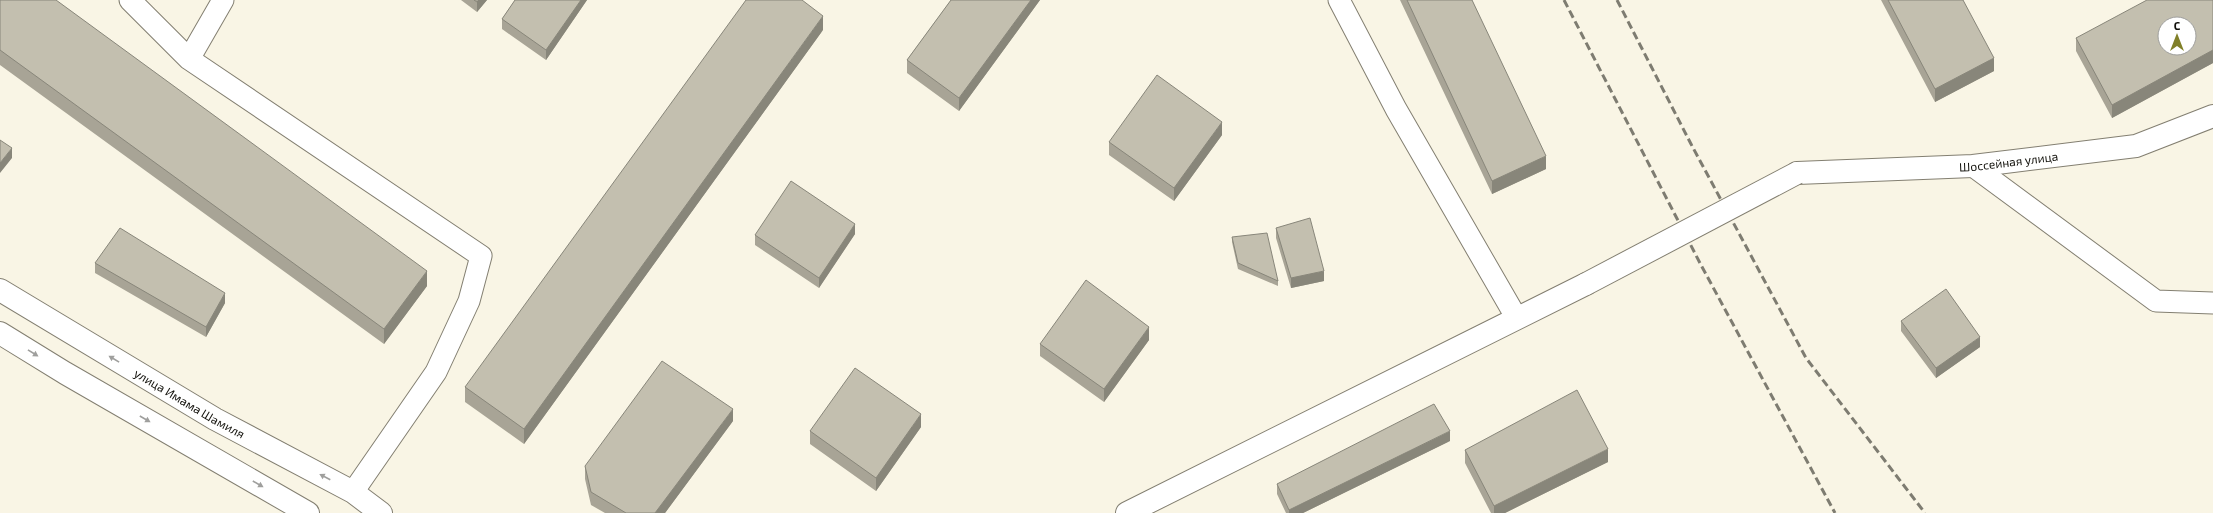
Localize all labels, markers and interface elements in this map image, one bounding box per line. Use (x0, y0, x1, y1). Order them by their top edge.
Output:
north arrow (2157, 16, 2197, 56)
text: С (2174, 19, 2181, 32)
street label: Шоссейная улица (1959, 149, 2059, 174)
one-way arrow (27, 350, 39, 357)
one-way arrow (108, 356, 120, 363)
street label: улица Имама Шамиля (132, 365, 247, 441)
one-way arrow (140, 415, 151, 422)
one-way arrow (319, 474, 331, 480)
one-way arrow (252, 480, 264, 487)

